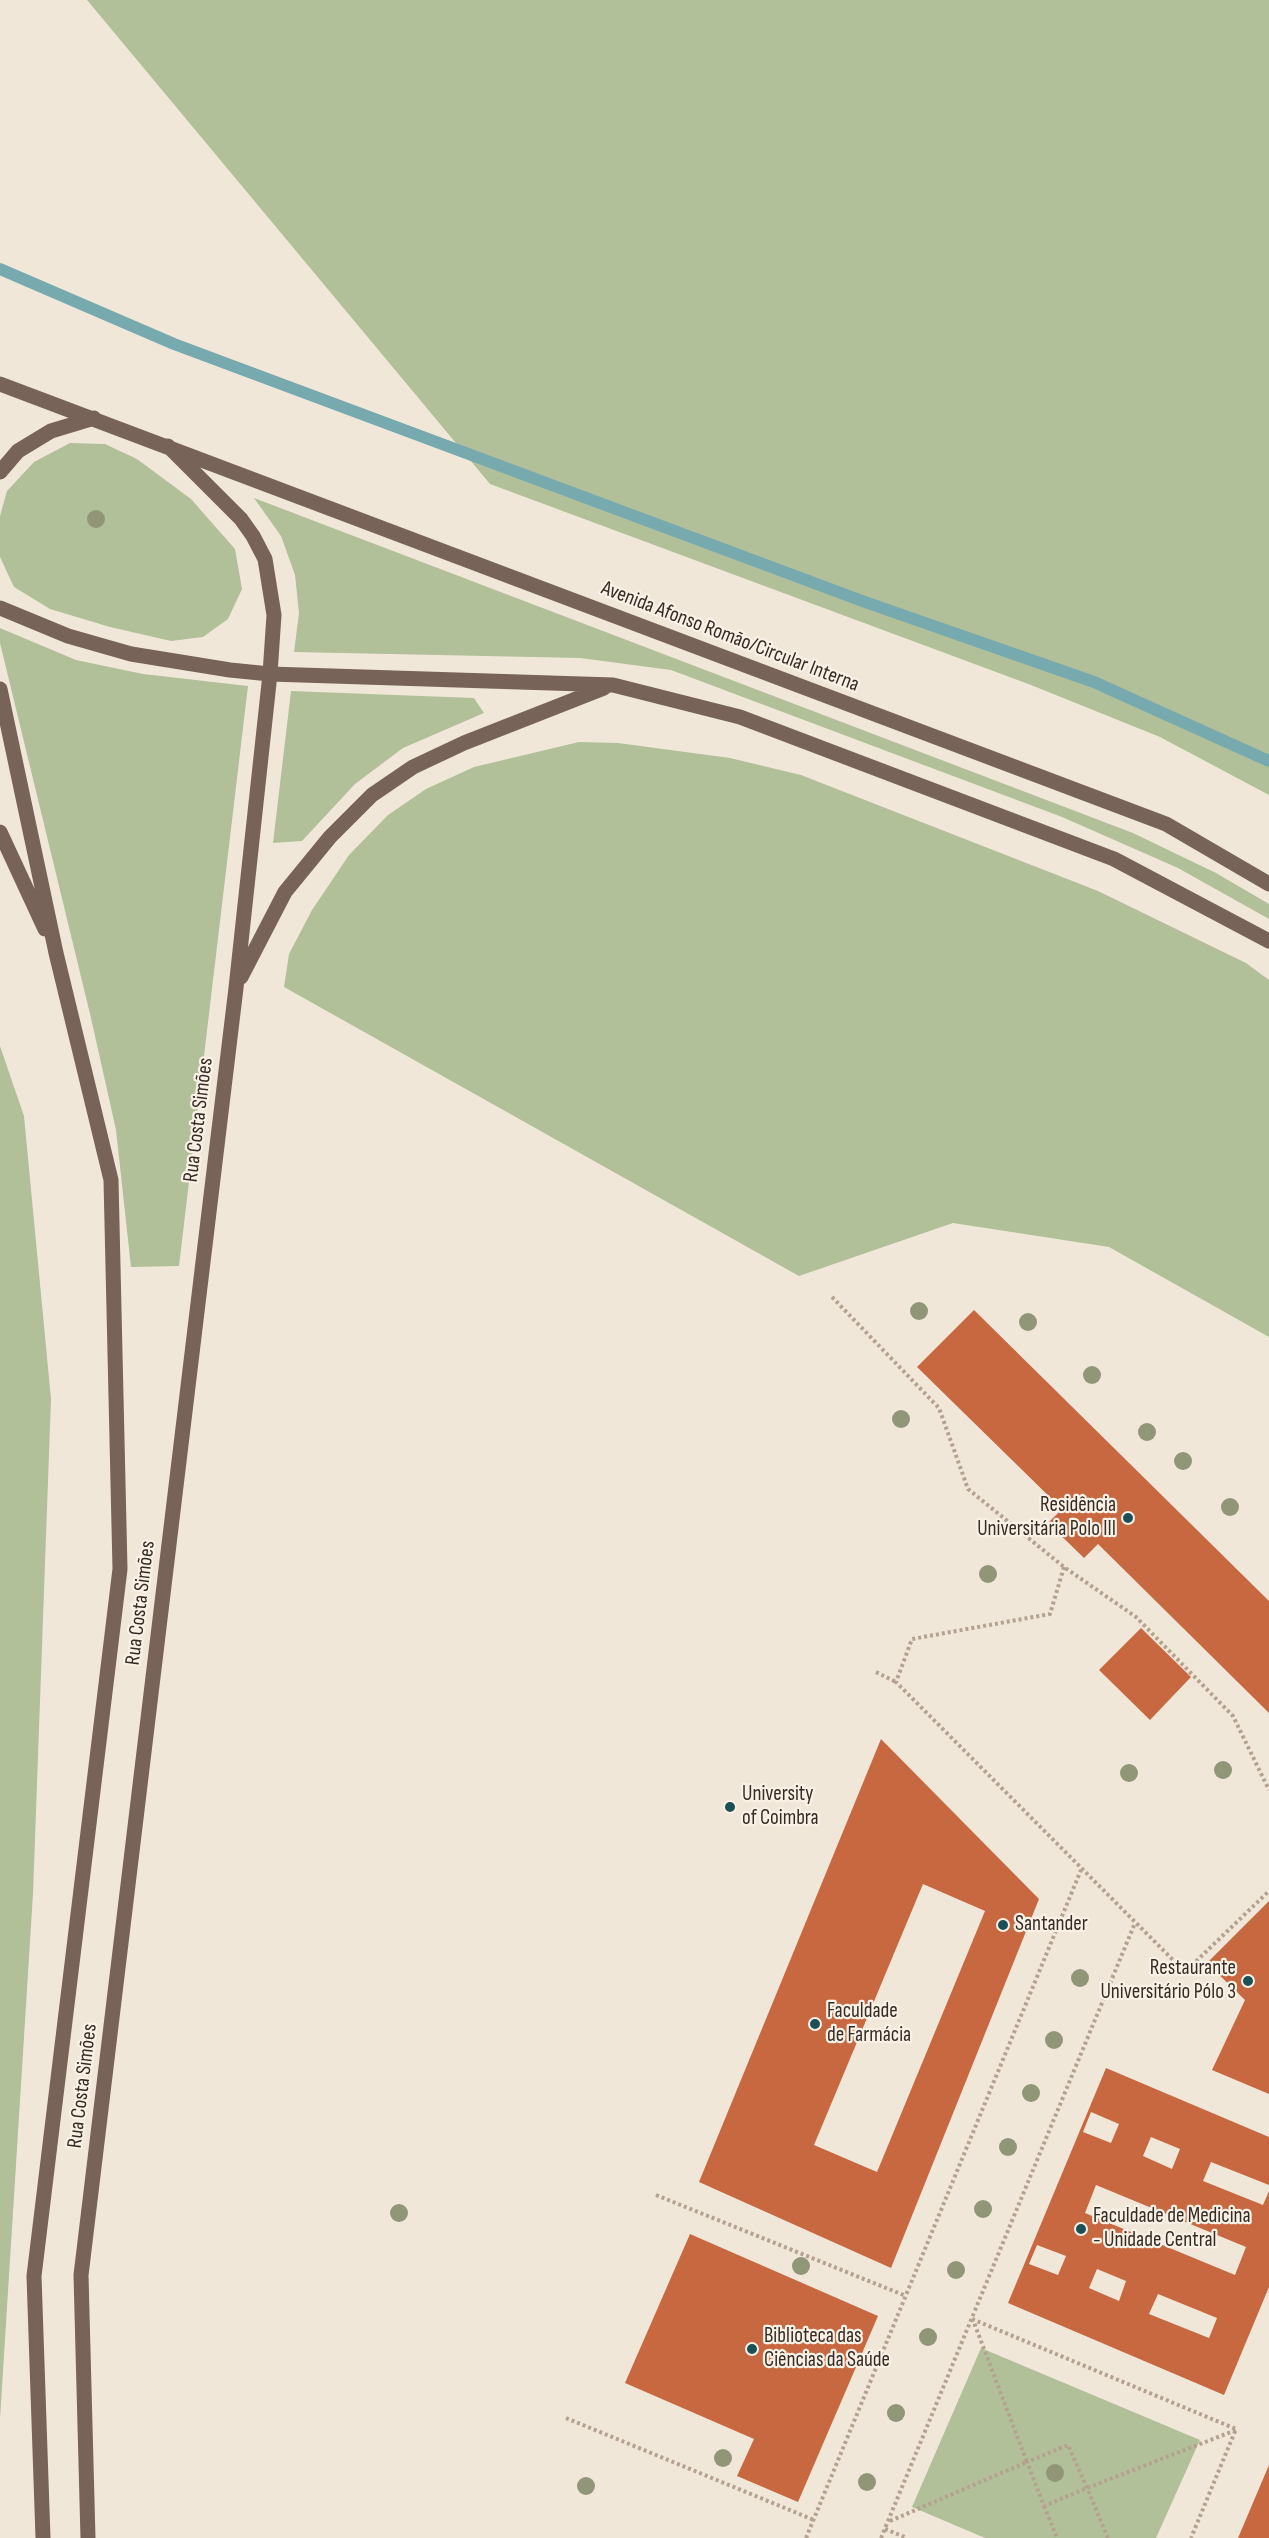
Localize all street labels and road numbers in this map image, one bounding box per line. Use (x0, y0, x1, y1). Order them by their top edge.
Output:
street label: Avenida Afonso Romão/Circular Interna (597, 576, 863, 698)
street label: Rua Costa Simões (179, 1056, 219, 1184)
street label: Rua Costa Simões (121, 1539, 161, 1667)
street label: Rua Costa Simões (63, 2022, 103, 2150)

